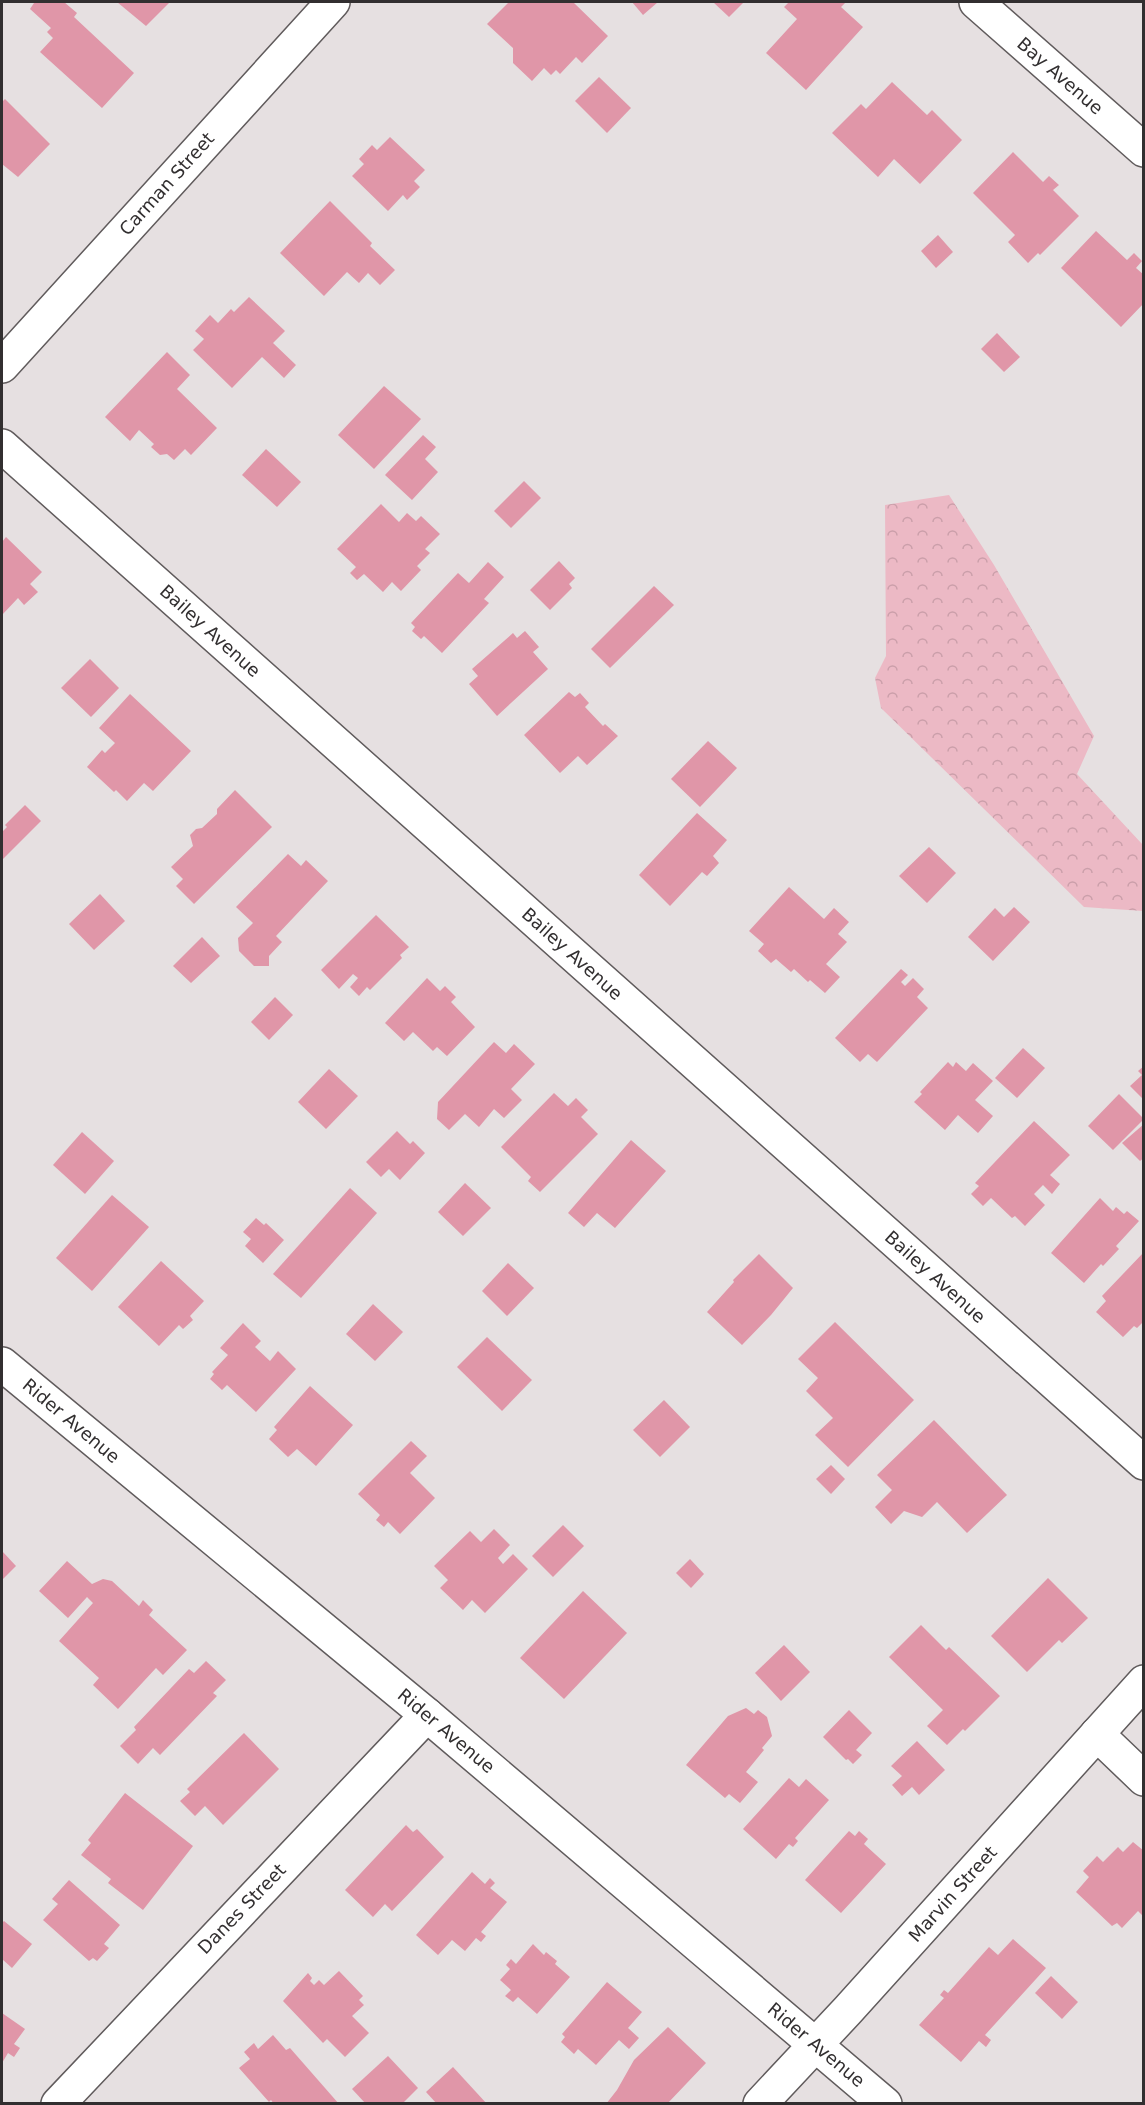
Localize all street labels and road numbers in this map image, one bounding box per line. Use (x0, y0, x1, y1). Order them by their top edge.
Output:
street label: Bay Avenue (1013, 33, 1107, 119)
street label: Carman Street (115, 128, 218, 239)
street label: Bailey Avenue (156, 580, 265, 681)
street label: Bailey Avenue (518, 903, 627, 1004)
street label: Bailey Avenue (881, 1226, 990, 1327)
street label: Rider Avenue (19, 1374, 124, 1467)
street label: Rider Avenue (394, 1684, 499, 1777)
street label: Marvin Street (904, 1842, 1001, 1946)
street label: Danes Street (193, 1859, 290, 1958)
street label: Rider Avenue (764, 1998, 869, 2091)

